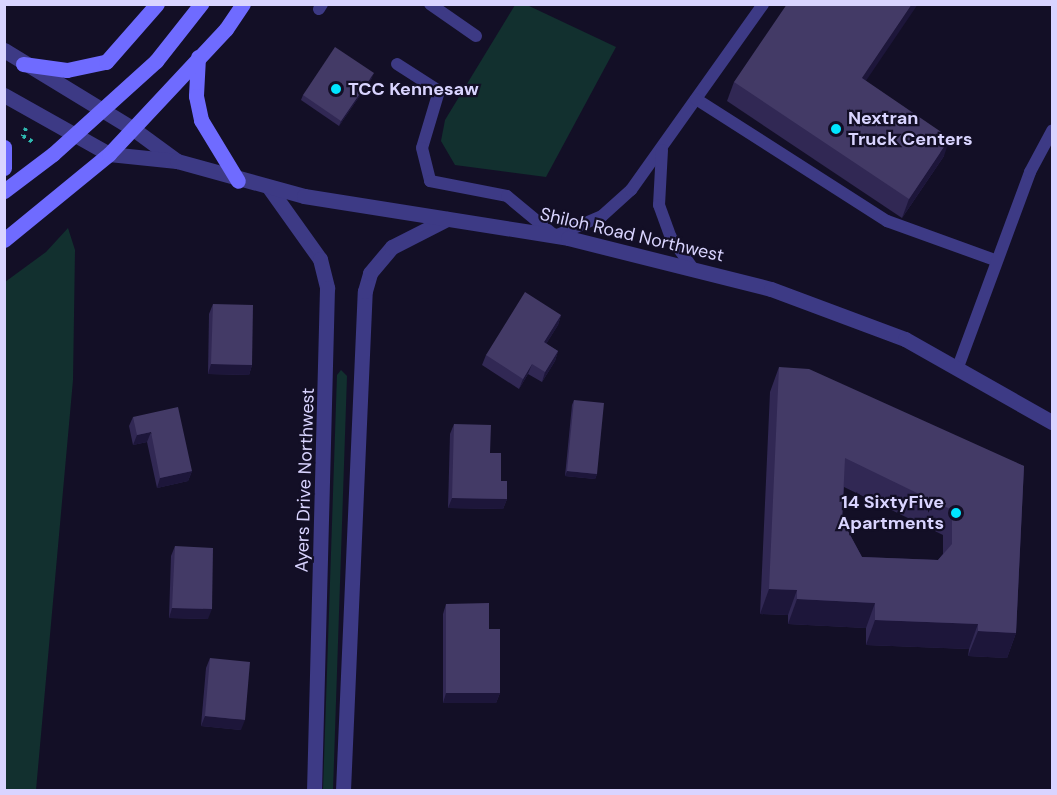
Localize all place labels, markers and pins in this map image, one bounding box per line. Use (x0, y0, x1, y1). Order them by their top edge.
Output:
place label: TCC Kennesaw (348, 78, 479, 100)
marker: TCC Kennesaw (329, 82, 343, 96)
place label: Nextran Truck Centers (848, 108, 972, 150)
marker: Nextran Truck Centers (829, 122, 843, 136)
place label: 14 SixtyFive Apartments (837, 492, 944, 534)
marker: 14 SixtyFive Apartments (949, 506, 963, 520)

